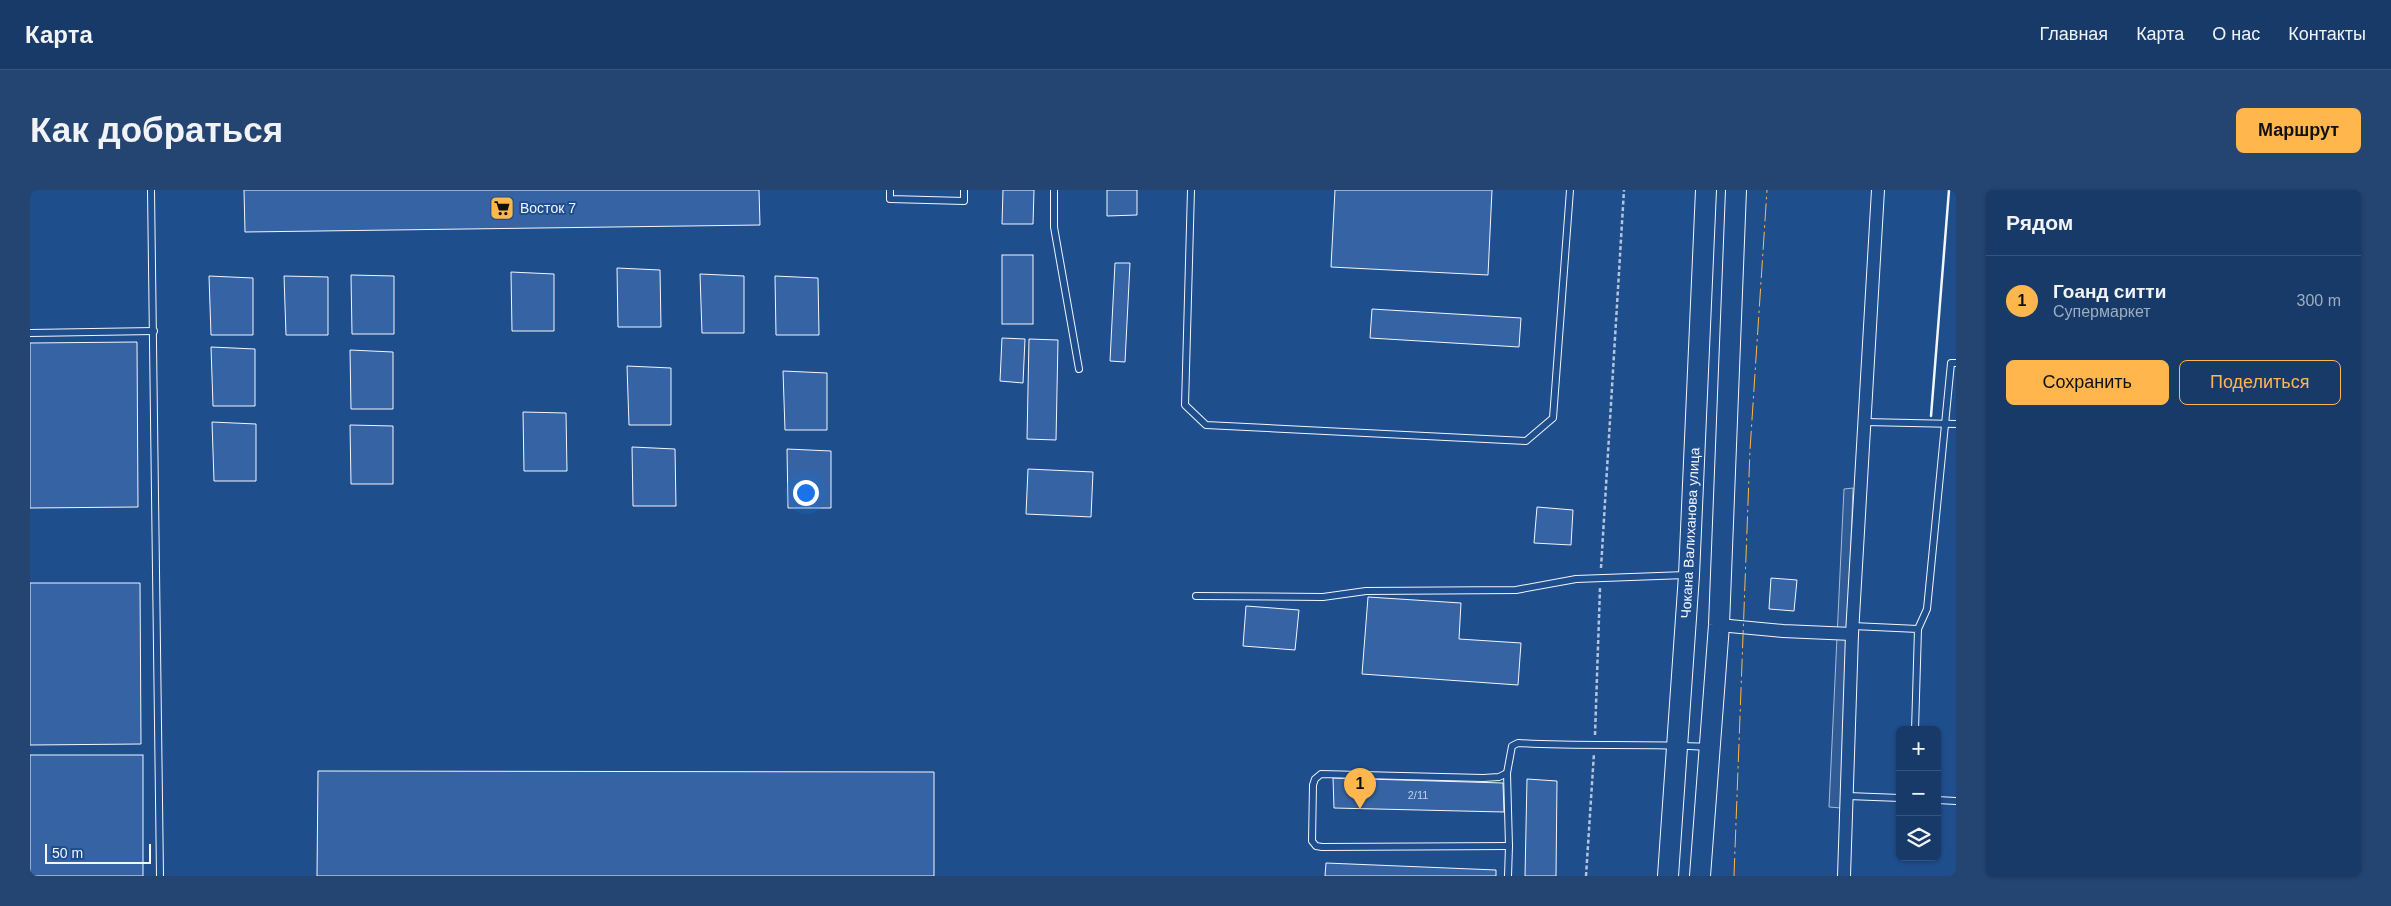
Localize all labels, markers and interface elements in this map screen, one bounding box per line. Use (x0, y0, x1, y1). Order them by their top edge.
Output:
text: Карта (25, 21, 93, 48)
text: Главная (2040, 24, 2108, 44)
text: Карта (2136, 24, 2184, 44)
text: О нас (2212, 24, 2260, 44)
text: Контакты (2288, 24, 2366, 44)
button: Маршрут (2236, 108, 2361, 153)
text: Как добраться (30, 110, 283, 149)
supermarket icon: Восток 7 (489, 195, 515, 221)
place label: Восток 7 (520, 200, 576, 216)
text: Рядом (2006, 211, 2073, 234)
text: Гоанд ситти (2053, 281, 2166, 302)
text: 1 (2018, 292, 2026, 309)
text: 300 m (2297, 292, 2341, 309)
text: Супермаркет (2053, 303, 2151, 320)
button: Сохранить (2006, 360, 2169, 405)
button: Поделиться (2179, 360, 2341, 405)
street label: Чокана Валиханова улица (1678, 447, 1702, 619)
your location (793, 480, 819, 506)
map controls (1896, 726, 1941, 861)
button: + (1896, 726, 1941, 771)
pin: 1 (1344, 768, 1376, 809)
button: − (1896, 771, 1941, 816)
house number: 2/11 (1408, 789, 1428, 801)
button: layers (1896, 816, 1941, 861)
scale bar (45, 841, 151, 864)
text: 50 m (52, 845, 83, 861)

